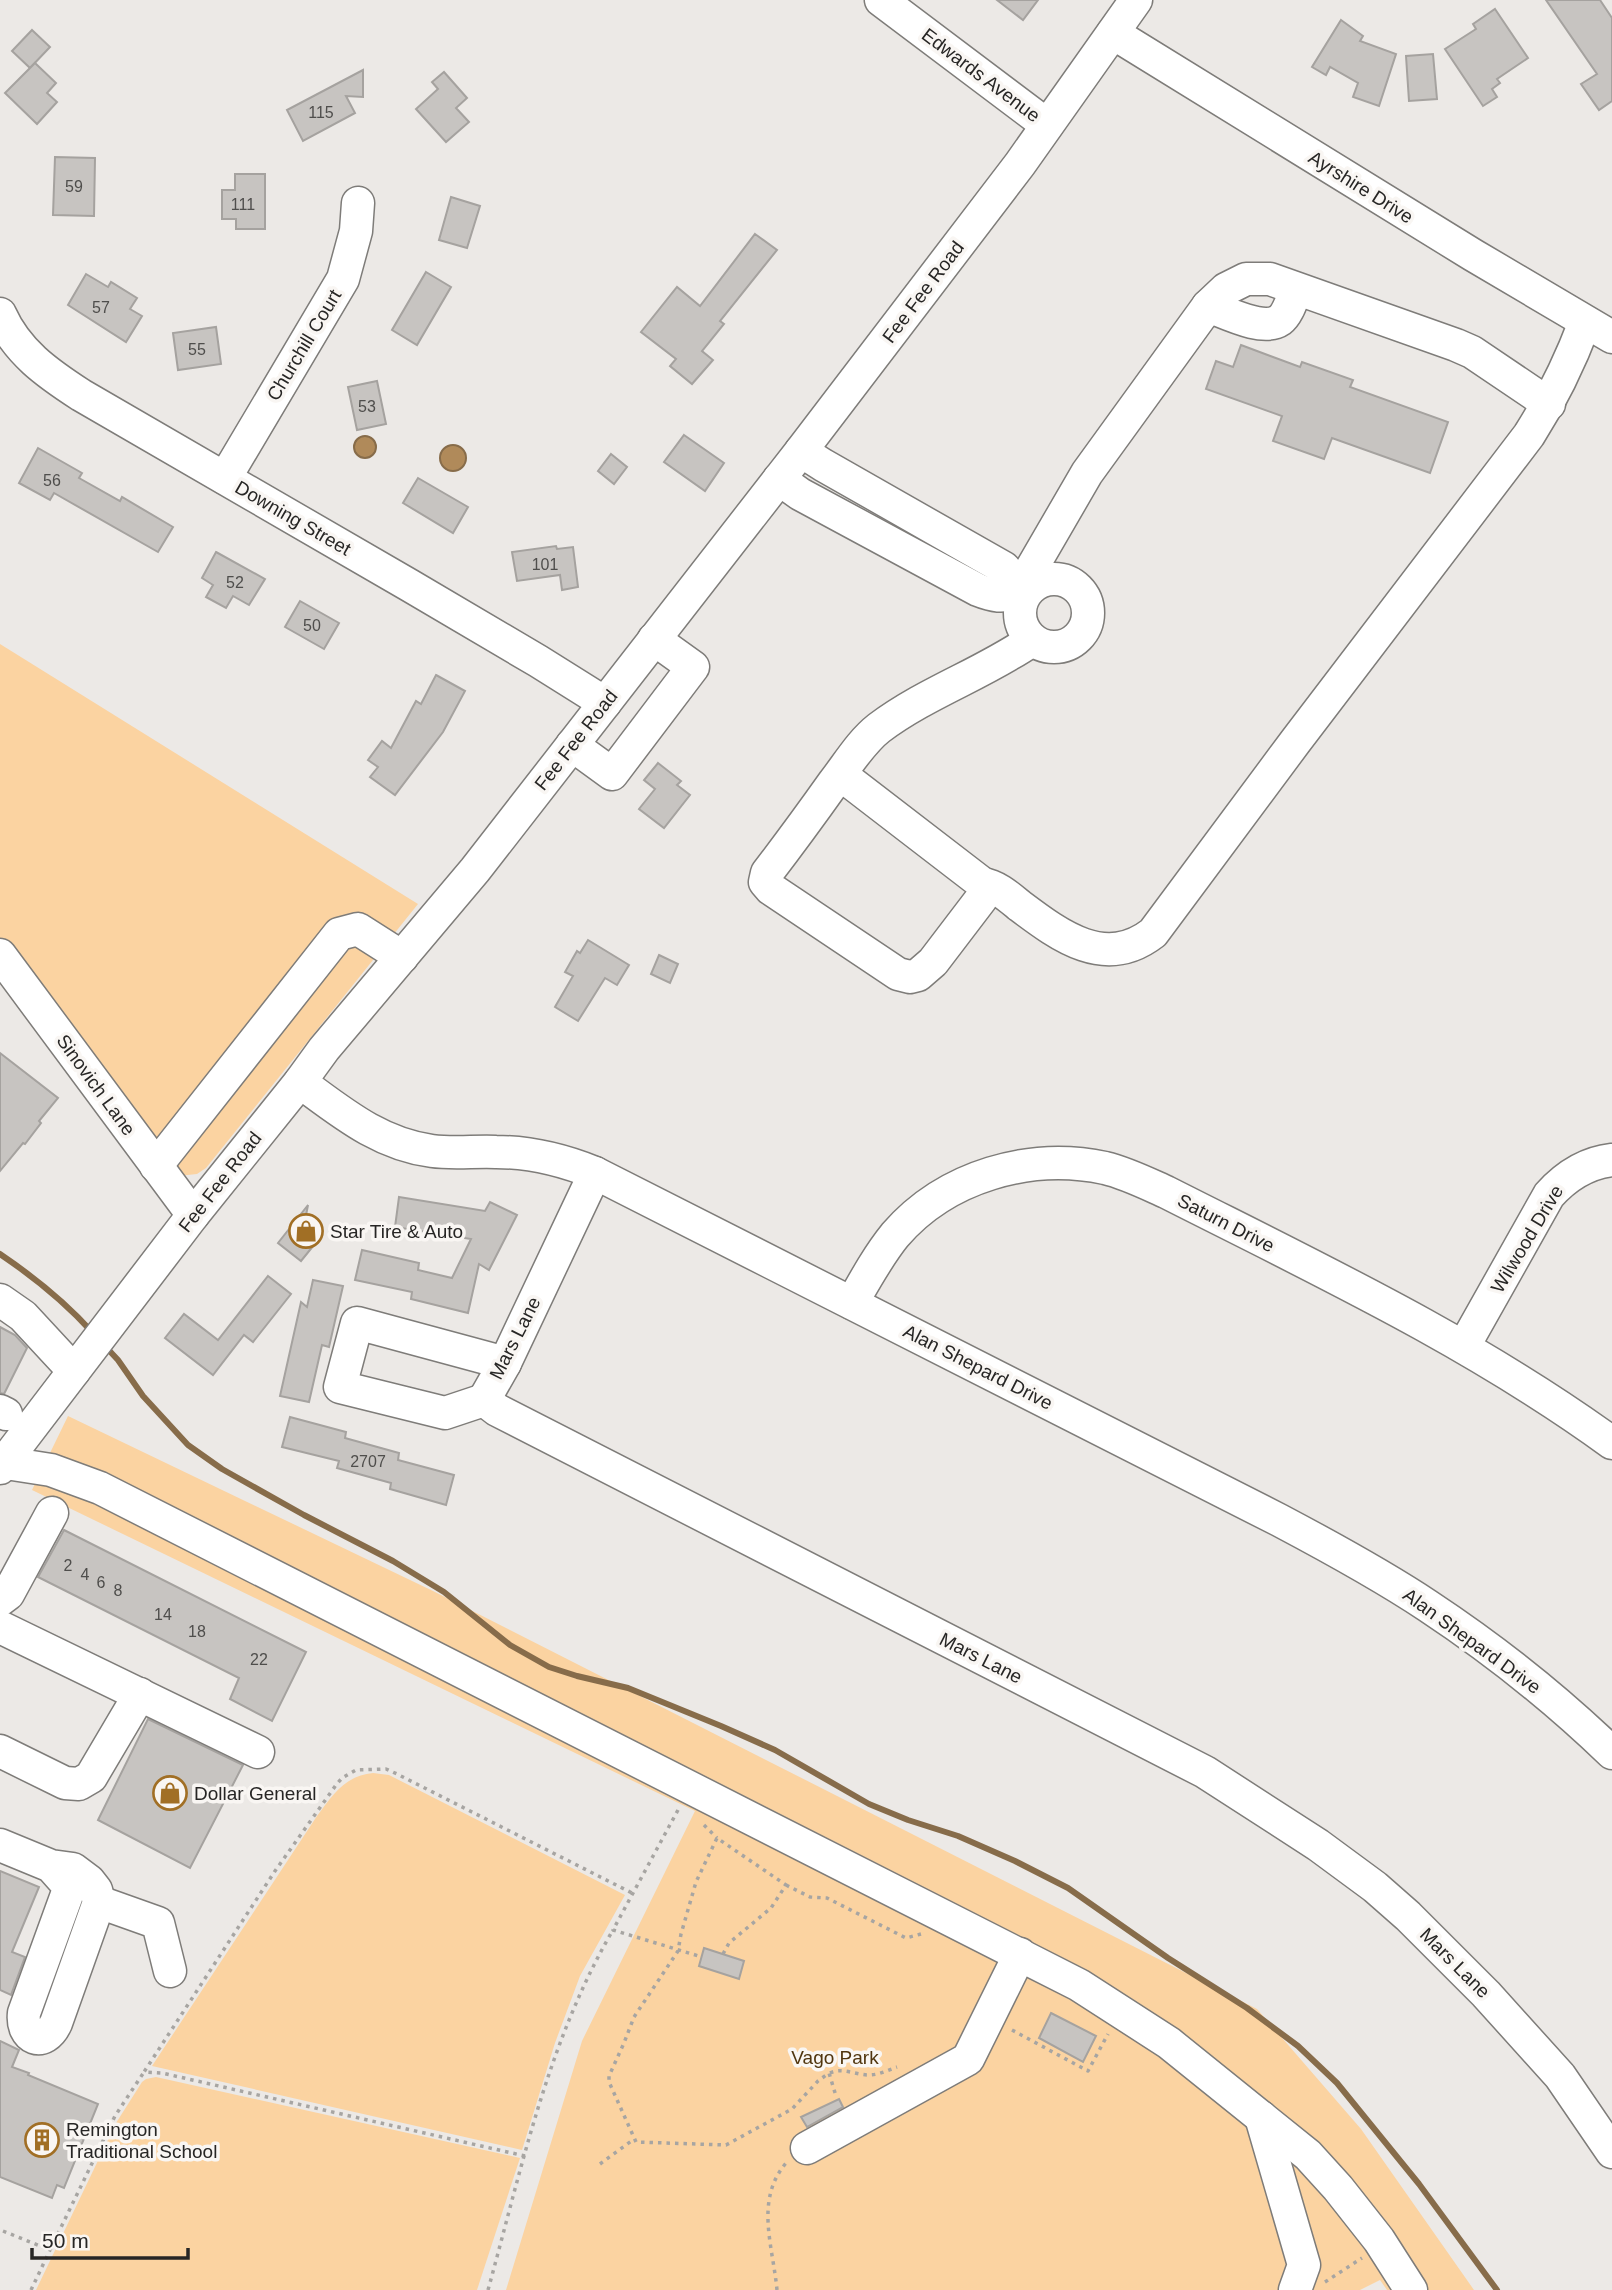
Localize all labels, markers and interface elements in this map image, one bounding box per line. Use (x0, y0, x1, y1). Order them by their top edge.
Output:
street label: Edwards Avenue (918, 24, 1044, 126)
house number: 115 (308, 104, 334, 121)
street label: Ayrshire Drive (1305, 147, 1417, 227)
house number: 59 (65, 178, 83, 195)
house number: 111 (231, 196, 255, 213)
street label: Fee Fee Road (878, 237, 968, 347)
street label: Churchill Court (263, 285, 346, 404)
house number: 57 (92, 299, 110, 316)
house number: 55 (188, 341, 206, 358)
house number: 53 (358, 398, 376, 415)
house number: 56 (43, 472, 61, 489)
street label: Downing Street (231, 476, 355, 560)
house number: 101 (532, 556, 558, 573)
house number: 52 (226, 574, 244, 591)
house number: 50 (303, 617, 321, 634)
street label: Fee Fee Road (530, 686, 622, 794)
street label: Sinovich Lane (52, 1031, 140, 1139)
street label: Fee Fee Road (174, 1128, 266, 1236)
street label: Wilwood Drive (1487, 1182, 1567, 1296)
street label: Saturn Drive (1174, 1190, 1278, 1256)
shop icon: Star Tire & Auto (287, 1212, 325, 1250)
place label: Star Tire & Auto (330, 1221, 463, 1242)
street label: Mars Lane (485, 1293, 545, 1383)
street label: Alan Shepard Drive (900, 1320, 1056, 1414)
house number: 2707 (350, 1453, 386, 1470)
house number: 2 (64, 1557, 73, 1574)
house number: 4 (81, 1566, 90, 1583)
house number: 6 (97, 1574, 106, 1591)
house number: 8 (114, 1582, 123, 1599)
street label: Alan Shepard Drive (1399, 1584, 1545, 1698)
house number: 14 (154, 1606, 172, 1623)
house number: 18 (188, 1623, 206, 1640)
street label: Mars Lane (936, 1628, 1026, 1688)
house number: 22 (250, 1651, 268, 1668)
shop icon: Dollar General (151, 1774, 189, 1812)
place label: Dollar General (194, 1783, 317, 1804)
street label: Mars Lane (1416, 1924, 1494, 2002)
park label: Vago Park (791, 2047, 879, 2068)
place label: Remington Traditional School (66, 2119, 217, 2162)
building icon: Remington Traditional School (23, 2121, 61, 2159)
scale bar (32, 2216, 187, 2260)
text: 50 m (42, 2229, 89, 2252)

